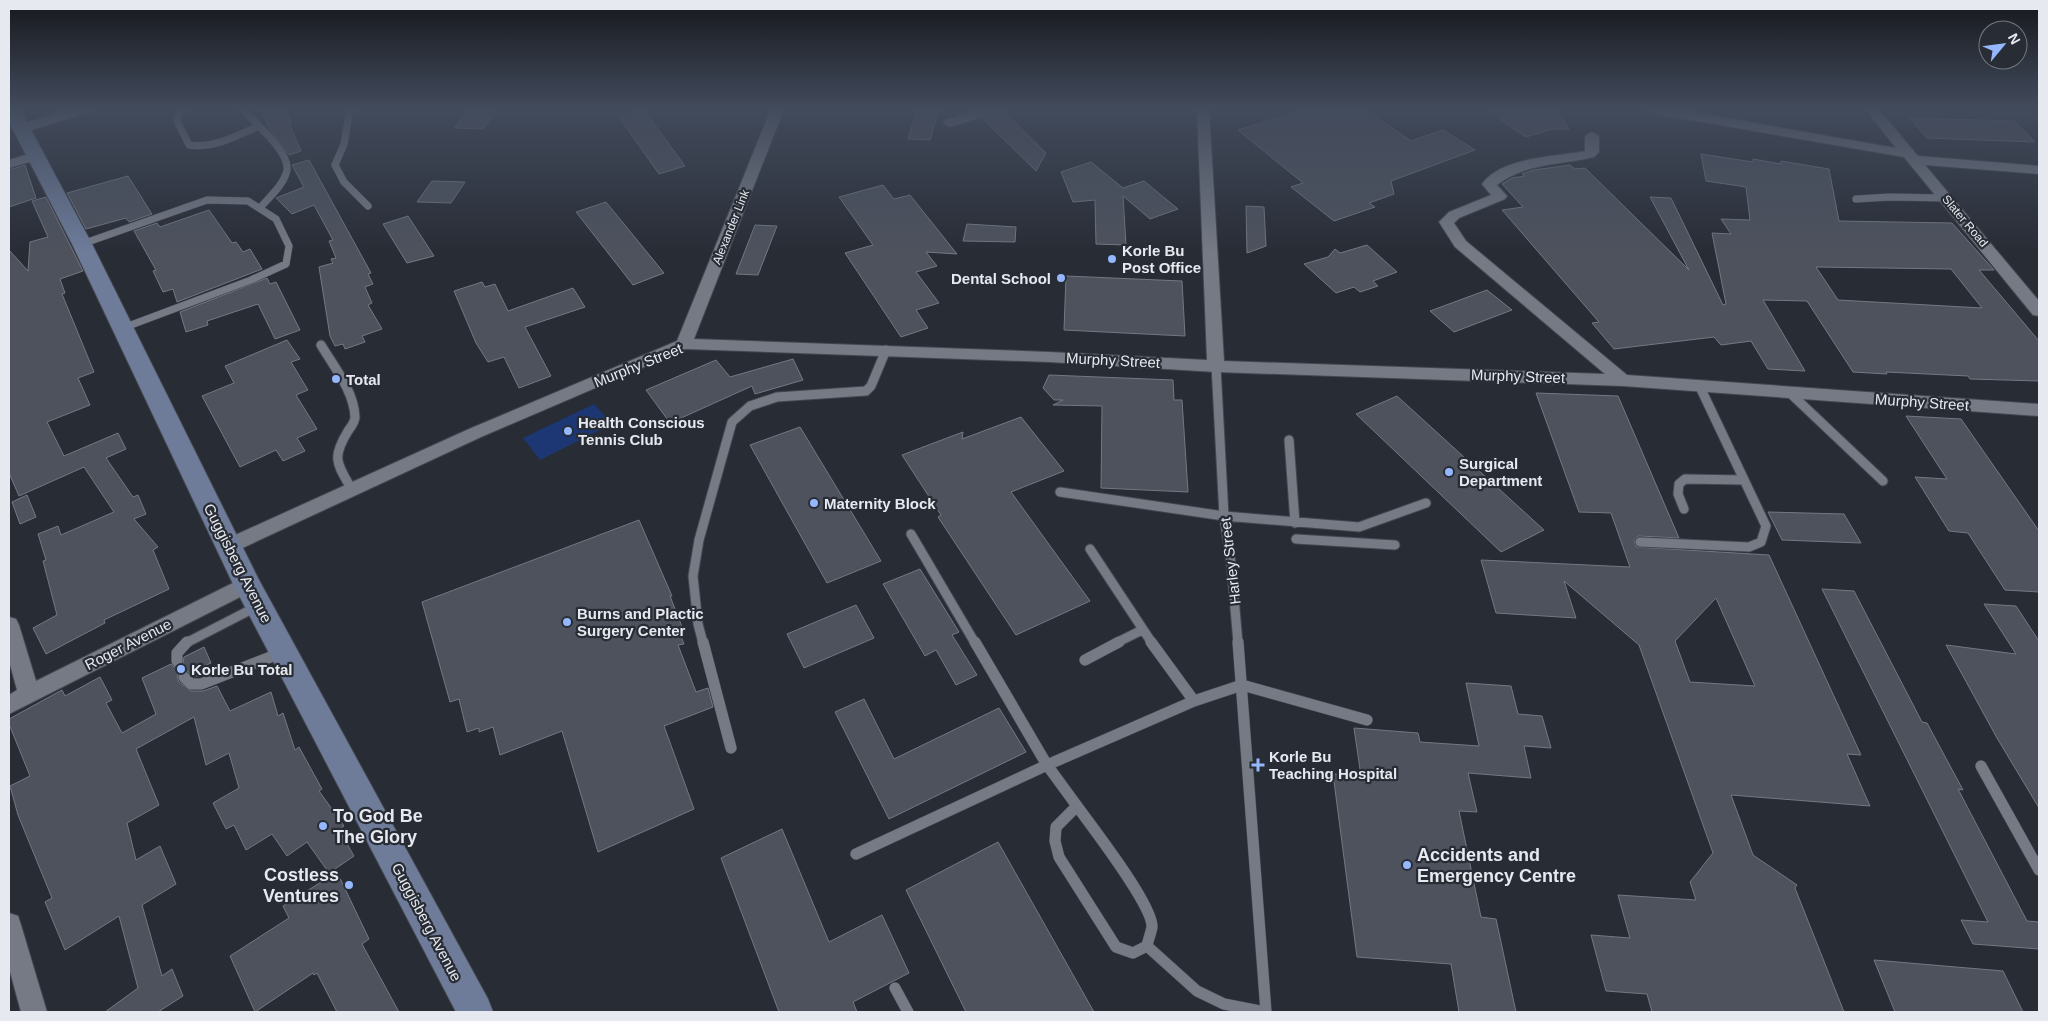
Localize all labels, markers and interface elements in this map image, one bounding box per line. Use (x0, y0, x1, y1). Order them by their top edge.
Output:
north arrow (1978, 20, 2028, 70)
text: N (2005, 30, 2024, 47)
street label: Alexander Link (710, 187, 753, 266)
street label: Slater Road (1939, 192, 1991, 250)
place label: Korle Bu Post Office (1122, 242, 1201, 276)
marker: Korle Bu Post Office (1106, 253, 1118, 265)
place label: Dental School (951, 270, 1051, 287)
marker: Dental School (1055, 272, 1067, 284)
street label: Murphy Street (591, 339, 686, 391)
street label: Murphy Street (1066, 349, 1161, 371)
street label: Murphy Street (1471, 366, 1566, 386)
place label: Total (346, 371, 381, 388)
marker: Total (330, 373, 342, 385)
street label: Murphy Street (1874, 390, 1970, 414)
place label: Health Conscious Tennis Club (578, 414, 705, 448)
marker: Health Conscious Tennis Club (562, 425, 574, 437)
place label: Surgical Department (1459, 455, 1542, 489)
marker: Surgical Department (1443, 466, 1455, 478)
place label: Maternity Block (824, 495, 936, 512)
marker: Maternity Block (808, 497, 820, 509)
street label: Guggisberg Avenue (201, 501, 275, 625)
street label: Harley Street (1216, 516, 1244, 605)
place label: Burns and Plactic Surgery Center (577, 605, 704, 639)
street label: Roger Avenue (82, 615, 174, 673)
marker: Burns and Plactic Surgery Center (561, 616, 573, 628)
place label: Korle Bu Total (191, 661, 292, 678)
marker: Korle Bu Total (175, 663, 187, 675)
place label: Korle Bu Teaching Hospital (1269, 748, 1397, 782)
marker: Korle Bu Teaching Hospital (1251, 758, 1265, 772)
place label: To God Be The Glory (333, 806, 423, 847)
marker: To God Be The Glory (317, 820, 329, 832)
place label: Accidents and Emergency Centre (1417, 845, 1576, 886)
marker: Accidents and Emergency Centre (1401, 859, 1413, 871)
street label: Guggisberg Avenue (389, 860, 465, 984)
place label: Costless Ventures (263, 865, 339, 906)
marker: Costless Ventures (343, 879, 355, 891)

